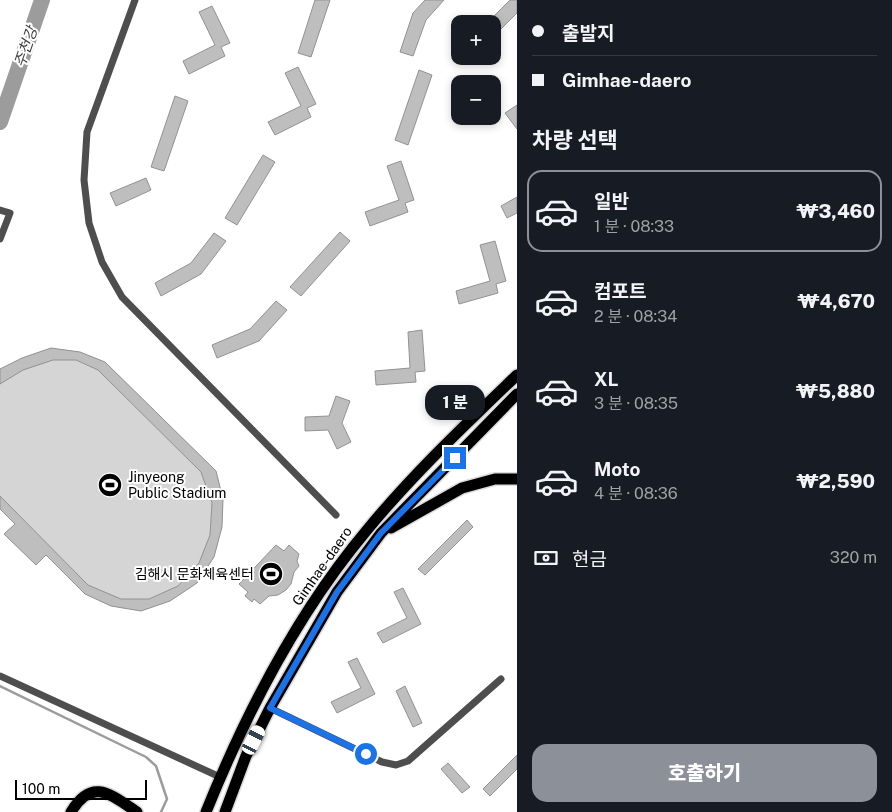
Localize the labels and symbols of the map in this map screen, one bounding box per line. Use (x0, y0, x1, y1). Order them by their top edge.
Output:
water label: 주천강 (11, 22, 41, 69)
callout: 1 분 (425, 386, 485, 420)
route end (444, 447, 466, 469)
place label: Jinyeong Public Stadium (128, 469, 226, 501)
sports icon: Jinyeong Public Stadium (97, 472, 123, 498)
street label: Gimhae-daero (289, 523, 355, 608)
sports icon: 김해시 문화체육센터 (258, 561, 284, 587)
place label: 김해시 문화체육센터 (135, 566, 254, 582)
car (240, 723, 267, 757)
route start (355, 743, 377, 765)
scale bar (15, 777, 148, 800)

